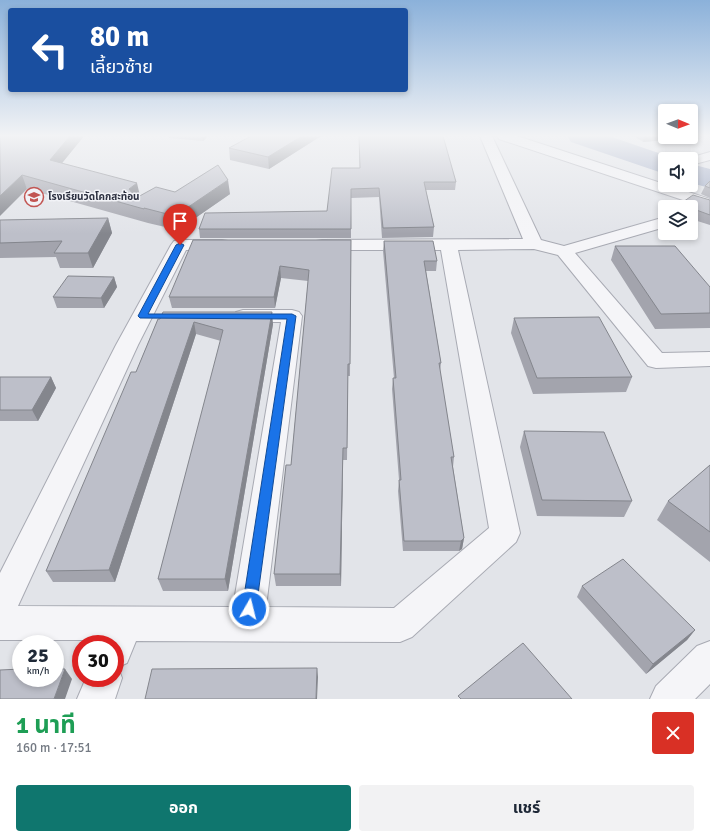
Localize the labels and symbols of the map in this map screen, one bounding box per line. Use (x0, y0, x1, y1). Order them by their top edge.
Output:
north arrow (658, 104, 698, 144)
school or university icon: โรงเรียนวัดโคกสะท้อน (23, 186, 45, 208)
place label: โรงเรียนวัดโคกสะท้อน (48, 190, 140, 203)
pin (163, 204, 197, 245)
position arrow (228, 588, 270, 630)
speed limit sign: 30 (72, 635, 124, 687)

